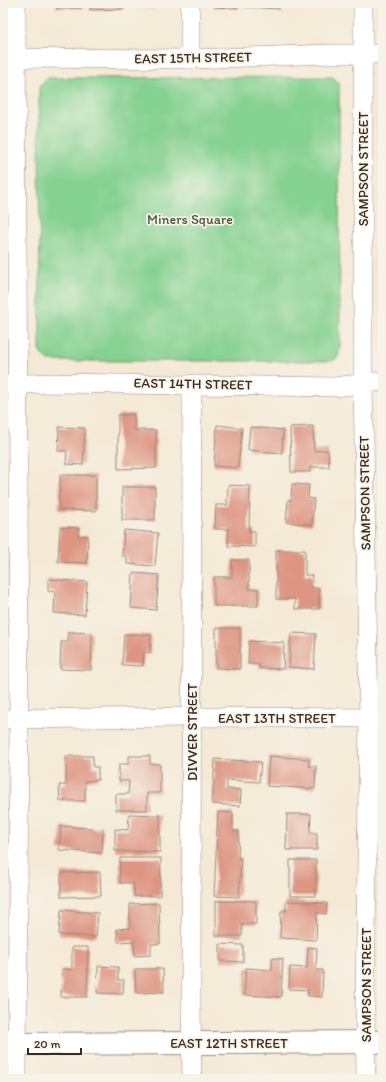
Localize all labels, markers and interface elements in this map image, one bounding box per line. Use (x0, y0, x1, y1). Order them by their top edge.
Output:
street label: EAST 15TH STREET (134, 48, 252, 68)
street label: SAMPSON STREET (355, 112, 372, 226)
park label: Miners Square (147, 211, 233, 228)
street label: EAST 14TH STREET (133, 374, 253, 394)
street label: SAMPSON STREET (355, 435, 374, 550)
street label: DIVVER STREET (184, 683, 201, 781)
street label: EAST 13TH STREET (218, 710, 336, 727)
street label: SAMPSON STREET (358, 928, 375, 1042)
scale bar (28, 1030, 81, 1056)
street label: EAST 12TH STREET (170, 1035, 288, 1052)
text: 20 m (34, 1037, 61, 1051)

